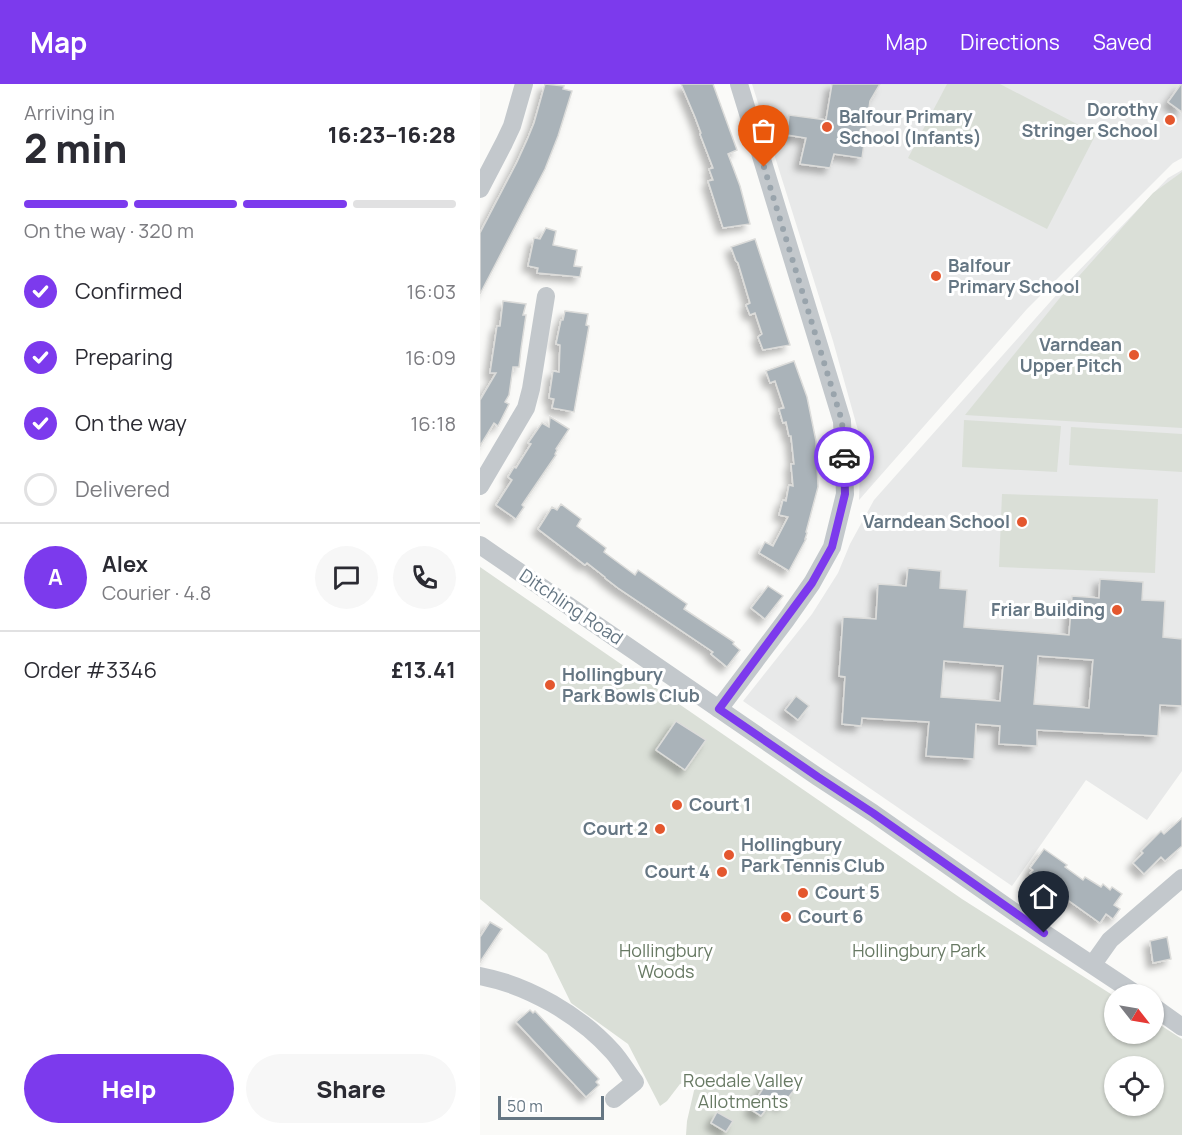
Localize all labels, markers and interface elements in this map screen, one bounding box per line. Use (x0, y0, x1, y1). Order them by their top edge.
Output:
text: Map (30, 23, 87, 61)
text: Map (886, 28, 927, 56)
text: Directions (960, 28, 1060, 56)
text: Saved (1093, 28, 1152, 56)
place label: Dorothy Stringer School (1021, 97, 1158, 142)
text: Arriving in (24, 99, 115, 126)
place label: Balfour Primary School (Infants) (839, 104, 982, 149)
pin (738, 105, 789, 167)
marker: Dorothy Stringer School (1163, 113, 1177, 127)
icon: bag (747, 114, 780, 147)
text: 16:23–16:28 (328, 120, 456, 150)
marker: Balfour Primary School (Infants) (820, 120, 834, 134)
text: 2 min (24, 121, 127, 175)
text: On the way · 320 m (24, 217, 194, 244)
place label: Balfour Primary School (948, 253, 1080, 298)
marker: Balfour Primary School (929, 269, 943, 283)
icon: check (24, 275, 57, 308)
text: Confirmed (75, 276, 183, 306)
text: 16:03 (407, 278, 456, 305)
place label: Varndean Upper Pitch (1020, 332, 1122, 377)
icon: check (24, 341, 57, 374)
text: Preparing (75, 342, 173, 372)
text: 16:09 (405, 344, 456, 371)
marker: Varndean Upper Pitch (1127, 348, 1141, 362)
icon: check (24, 407, 57, 440)
text: On the way (75, 408, 187, 438)
text: 16:18 (410, 410, 456, 437)
courier (814, 427, 874, 487)
icon: car (828, 441, 861, 474)
text: Delivered (75, 474, 170, 504)
place label: Varndean School (863, 509, 1010, 533)
marker: Varndean School (1015, 515, 1029, 529)
button: chat (315, 546, 378, 609)
button: phone (393, 546, 456, 609)
text: Alex (102, 549, 148, 579)
text: A (48, 562, 63, 592)
street label: Ditchling Road (515, 563, 628, 650)
text: Courier · 4.8 (102, 579, 211, 606)
place label: Friar Building (991, 597, 1105, 621)
marker: Friar Building (1110, 603, 1124, 617)
text: Order #3346 (24, 655, 157, 685)
text: £13.41 (391, 655, 456, 685)
place label: Hollingbury Park Bowls Club (562, 662, 700, 707)
marker: Hollingbury Park Bowls Club (543, 678, 557, 692)
place label: Court 1 (689, 792, 751, 816)
marker: Court 1 (670, 798, 684, 812)
place label: Court 2 (583, 816, 648, 840)
marker: Court 2 (653, 822, 667, 836)
place label: Hollingbury Park Tennis Club (741, 832, 885, 877)
marker: Hollingbury Park Tennis Club (722, 848, 736, 862)
place label: Court 4 (645, 859, 710, 883)
marker: Court 4 (715, 865, 729, 879)
pin (1018, 871, 1069, 933)
place label: Court 5 (815, 880, 880, 904)
icon: home (1027, 880, 1060, 913)
marker: Court 5 (796, 886, 810, 900)
place label: Court 6 (798, 904, 863, 928)
marker: Court 6 (779, 910, 793, 924)
park label: Hollingbury Woods (619, 938, 714, 983)
park label: Hollingbury Park (852, 938, 987, 962)
north arrow (1104, 984, 1164, 1044)
map controls (1104, 984, 1164, 1116)
button: Help (24, 1054, 234, 1123)
button: Share (246, 1054, 456, 1123)
button: locate (1104, 1056, 1164, 1116)
park label: Roedale Valley Allotments (683, 1068, 803, 1113)
scale bar (498, 1093, 604, 1120)
text: 50 m (507, 1095, 543, 1117)

